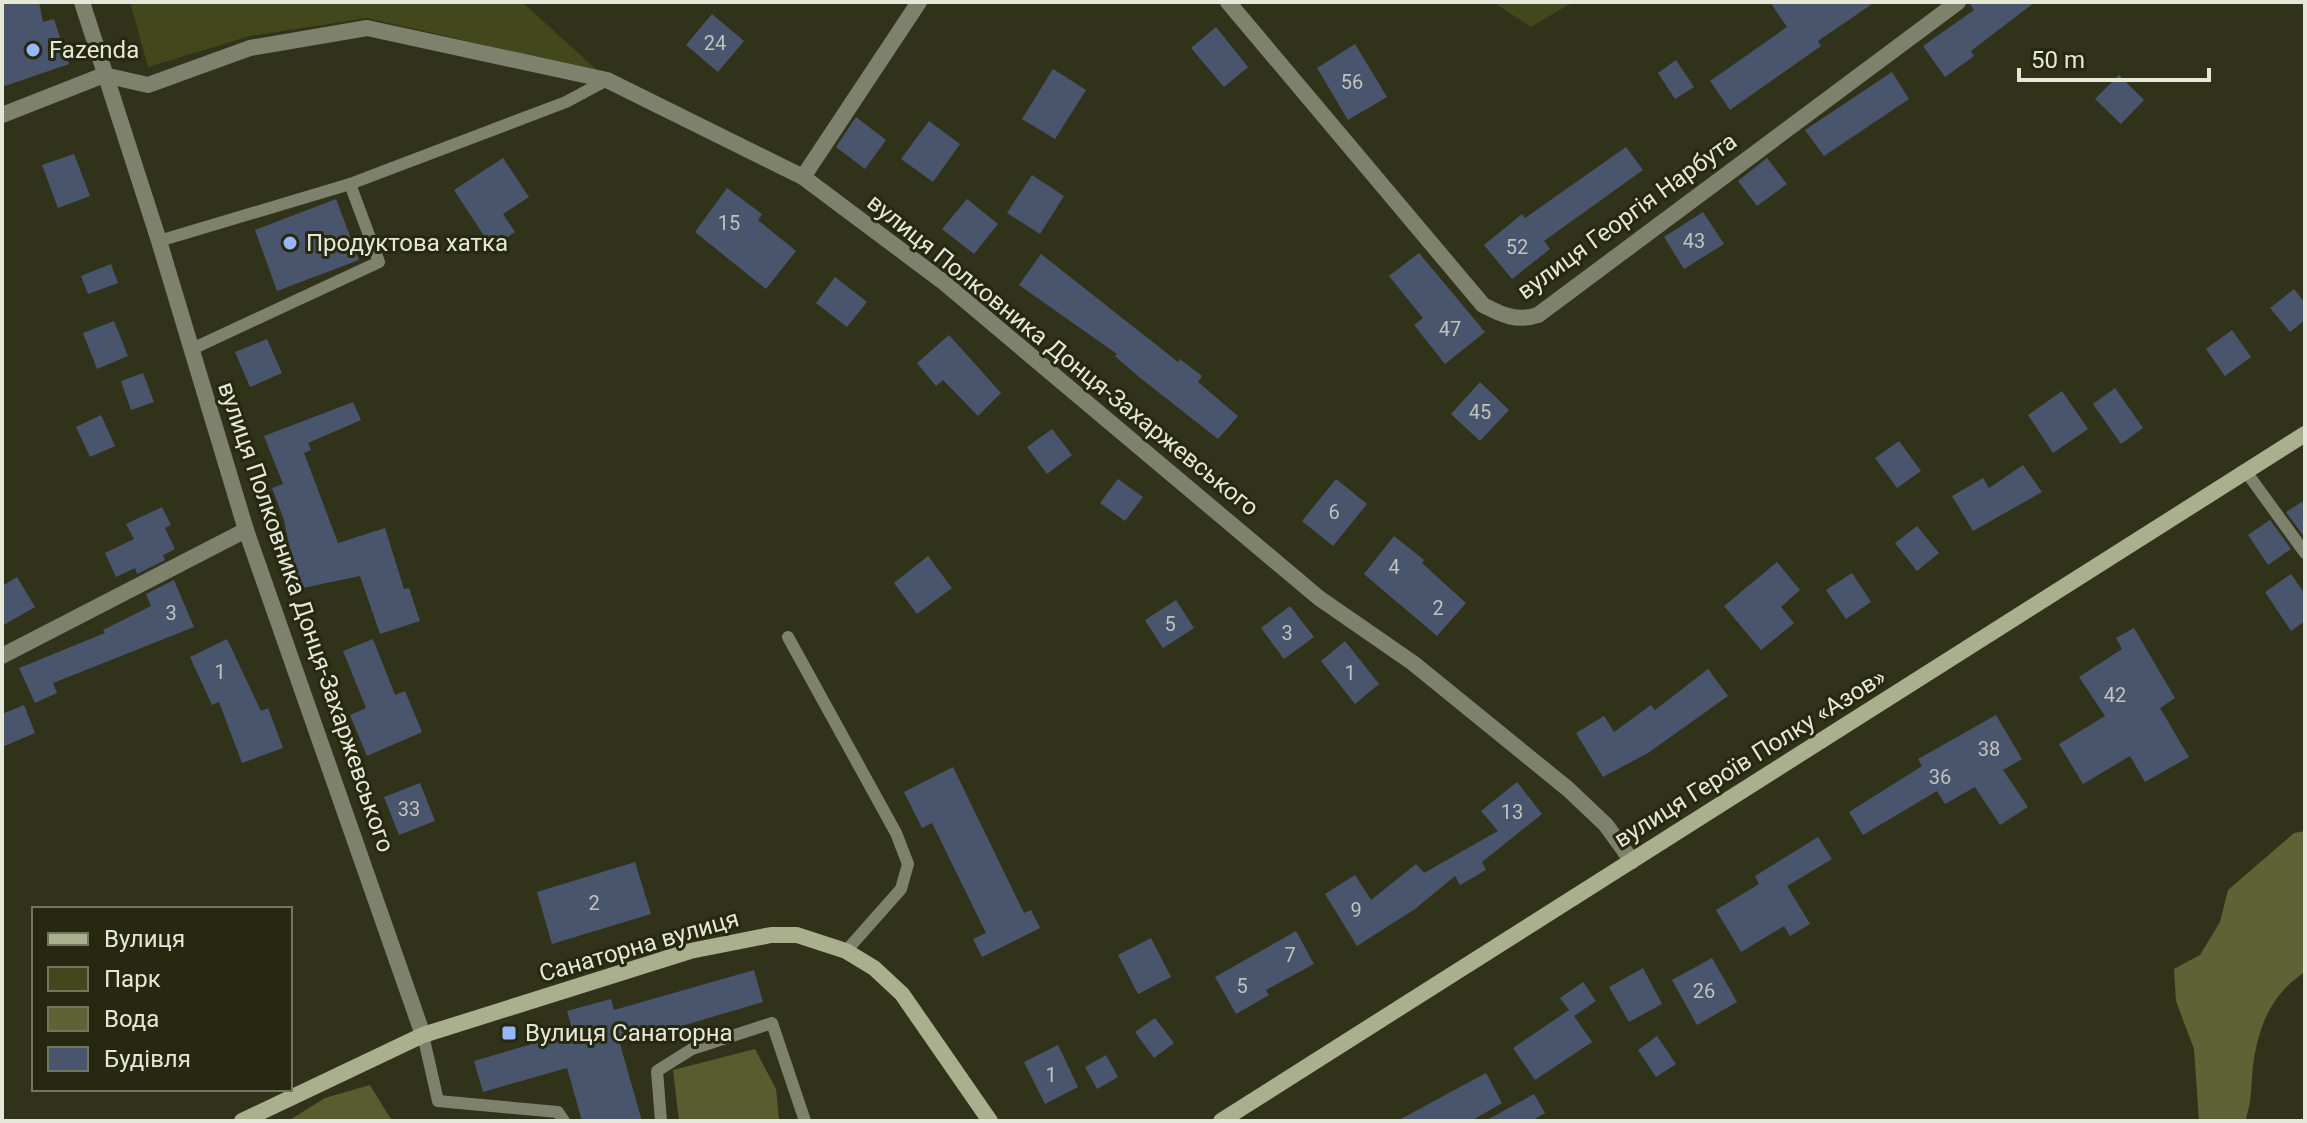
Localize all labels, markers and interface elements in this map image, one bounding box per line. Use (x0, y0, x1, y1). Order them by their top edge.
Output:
house number: 24 (704, 31, 726, 55)
scale bar (2019, 32, 2209, 82)
place label: Fazenda (49, 36, 139, 64)
marker: Fazenda (24, 41, 42, 59)
text: 50 m (2031, 46, 2085, 74)
house number: 56 (1341, 70, 1363, 94)
street label: вулиця Георгія Нарбута (1512, 127, 1742, 305)
street label: вулиця Полковника Донця-Захаржевського (862, 188, 1264, 522)
house number: 15 (718, 211, 740, 235)
place label: Продуктова хатка (306, 229, 508, 257)
house number: 43 (1683, 229, 1705, 253)
marker: Продуктова хатка (281, 234, 299, 252)
house number: 52 (1506, 235, 1528, 259)
house number: 47 (1439, 317, 1461, 341)
street label: вулиця Полковника Донця-Захаржевського (212, 378, 400, 856)
house number: 45 (1469, 400, 1491, 424)
house number: 6 (1328, 500, 1340, 524)
house number: 4 (1388, 555, 1400, 579)
house number: 2 (1432, 596, 1444, 620)
house number: 3 (165, 601, 177, 625)
house number: 5 (1164, 612, 1176, 636)
house number: 3 (1281, 621, 1293, 645)
house number: 1 (214, 660, 226, 684)
house number: 1 (1344, 661, 1356, 685)
street label: вулиця Героїв Полку «Азов» (1609, 663, 1891, 853)
house number: 42 (2104, 683, 2126, 707)
house number: 38 (1978, 737, 2000, 761)
house number: 36 (1929, 765, 1951, 789)
house number: 33 (398, 797, 420, 821)
house number: 13 (1501, 800, 1523, 824)
house number: 2 (588, 891, 600, 915)
house number: 9 (1350, 898, 1362, 922)
street label: Санаторна вулиця (536, 904, 742, 988)
legend (32, 907, 292, 1091)
text: Вулиця (104, 925, 185, 953)
house number: 7 (1284, 943, 1296, 967)
text: Парк (104, 965, 161, 993)
house number: 5 (1236, 974, 1248, 998)
house number: 26 (1693, 979, 1715, 1003)
text: Вода (104, 1005, 159, 1033)
place label: Вулиця Санаторна (525, 1019, 733, 1047)
marker: Вулиця Санаторна (500, 1024, 518, 1042)
text: Будівля (104, 1045, 191, 1073)
house number: 1 (1045, 1063, 1057, 1087)

